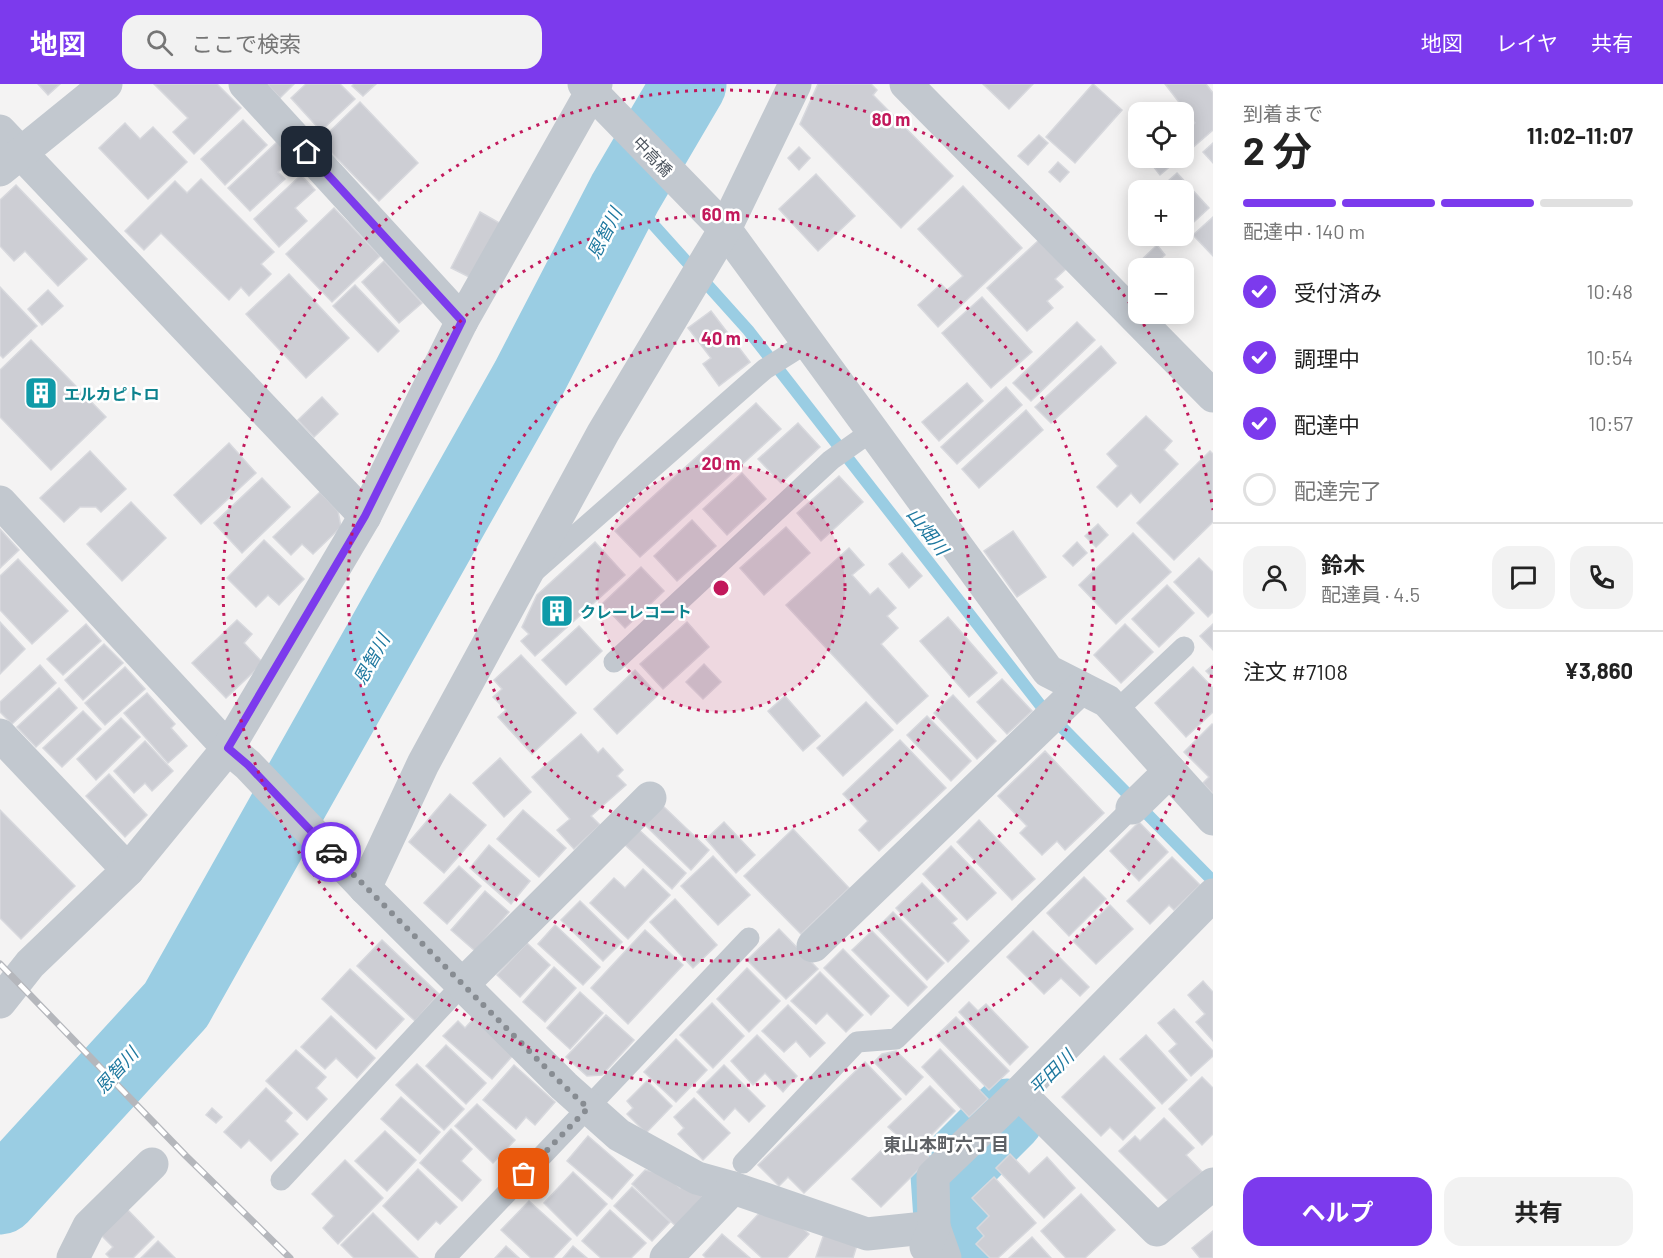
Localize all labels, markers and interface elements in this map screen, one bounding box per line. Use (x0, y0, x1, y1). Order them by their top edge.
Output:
search box (122, 15, 542, 69)
text: 地図 (30, 26, 86, 60)
icon: search (143, 26, 176, 59)
text: ここで検索 (191, 30, 301, 56)
text: 地図 (1421, 30, 1463, 55)
text: レイヤ (1496, 30, 1558, 55)
text: 共有 (1591, 30, 1633, 55)
text: 到着まで (1243, 101, 1323, 125)
map controls (1128, 102, 1194, 324)
button: locate (1128, 102, 1194, 168)
text: 80 m (872, 108, 910, 130)
text: 11:02–11:07 (1527, 122, 1633, 148)
pin (281, 126, 332, 177)
text: 2 分 (1243, 126, 1312, 173)
street label: 中高橋 (629, 132, 677, 180)
icon: home (290, 135, 323, 168)
button: + (1128, 180, 1194, 246)
water label: 恩智川 (582, 202, 627, 262)
text: 60 m (702, 203, 740, 225)
text: 配達中 · 140 m (1243, 219, 1365, 243)
button: − (1128, 258, 1194, 324)
icon: check (1243, 275, 1276, 308)
text: 受付済み (1294, 279, 1382, 305)
text: 10:48 (1586, 279, 1633, 303)
text: 40 m (701, 327, 741, 349)
icon: check (1243, 341, 1276, 374)
text: 調理中 (1294, 345, 1360, 371)
text: 10:54 (1587, 345, 1633, 369)
building icon: エルカピトロ (23, 375, 59, 411)
place label: エルカピトロ (64, 384, 160, 403)
icon: check (1243, 407, 1276, 440)
text: 配達中 (1294, 411, 1360, 437)
text: 10:57 (1588, 411, 1633, 435)
text: 20 m (702, 452, 740, 474)
text: 配達完了 (1294, 477, 1382, 503)
water label: 山畑川 (903, 503, 955, 561)
button: person (1243, 546, 1306, 609)
button: chat (1492, 546, 1555, 609)
button: phone (1570, 546, 1633, 609)
text: 鈴木 (1321, 551, 1365, 577)
centre of rings (711, 578, 731, 598)
text: 配達員 · 4.5 (1321, 582, 1420, 606)
building icon: クレーレコート (539, 593, 575, 629)
place label: クレーレコート (580, 602, 692, 621)
water label: 恩智川 (348, 628, 395, 688)
text: ¥3,860 (1564, 657, 1633, 683)
text: 注文 #7108 (1243, 658, 1348, 684)
courier (301, 822, 361, 882)
icon: car (315, 836, 348, 869)
water label: 恩智川 (90, 1041, 144, 1097)
water label: 平田川 (1024, 1044, 1079, 1099)
district label: 東山本町六丁目 (883, 1133, 1009, 1155)
pin (498, 1148, 549, 1199)
icon: bag (507, 1157, 540, 1190)
button: ヘルプ (1243, 1177, 1432, 1246)
button: 共有 (1444, 1177, 1633, 1246)

